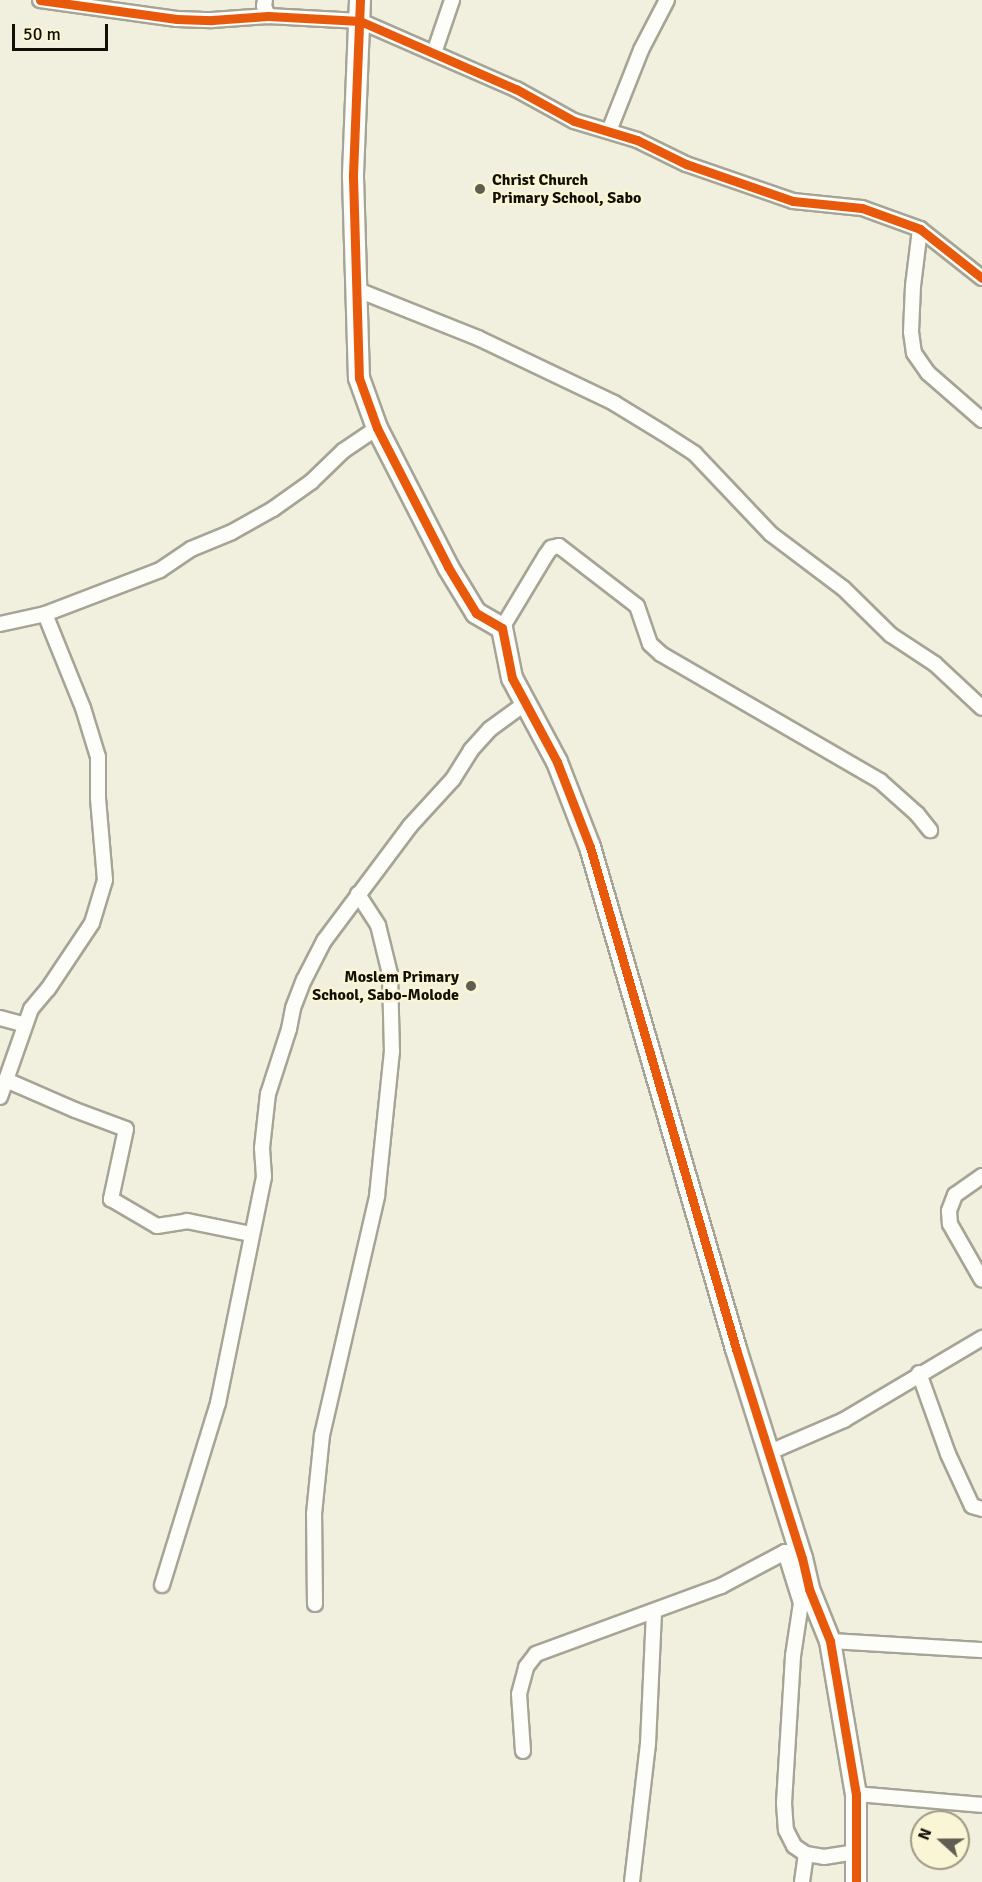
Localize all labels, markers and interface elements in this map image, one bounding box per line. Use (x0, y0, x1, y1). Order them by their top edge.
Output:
scale bar (15, 12, 111, 50)
text: 50 m (23, 23, 61, 45)
place label: Christ Church Primary School, Sabo (492, 170, 641, 208)
marker: Christ Church Primary School, Sabo (473, 182, 487, 196)
place label: Moslem Primary School, Sabo-Molode (312, 967, 459, 1005)
marker: Moslem Primary School, Sabo-Molode (464, 979, 478, 993)
north arrow (910, 1810, 970, 1870)
text: N (914, 1825, 936, 1843)

